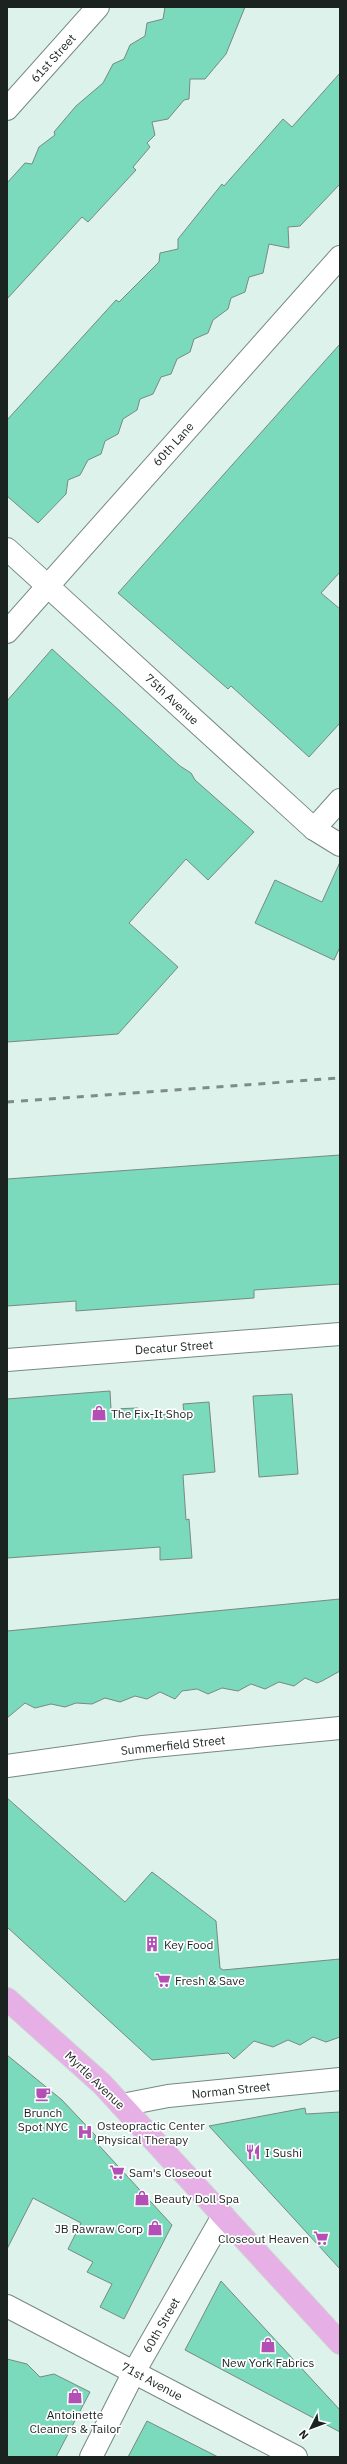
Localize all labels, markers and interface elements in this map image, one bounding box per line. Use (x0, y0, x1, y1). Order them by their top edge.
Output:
street label: 61st Street (27, 31, 79, 85)
street label: 60th Lane (149, 419, 197, 469)
street label: 75th Avenue (142, 670, 202, 728)
street label: Decatur Street (134, 1337, 214, 1357)
shop icon: The Fix-It Shop (90, 1404, 108, 1422)
place label: The Fix-It Shop (111, 1406, 193, 1421)
street label: Summerfield Street (120, 1732, 226, 1758)
building icon: Key Food (143, 1935, 161, 1953)
place label: Key Food (164, 1937, 213, 1952)
supermarket icon: Fresh & Save (154, 1971, 172, 1989)
place label: Fresh & Save (175, 1973, 245, 1988)
street label: Myrtle Avenue (62, 2048, 128, 2112)
street label: Norman Street (191, 2078, 271, 2102)
cafe icon: Brunch Spot NYC (34, 2085, 52, 2103)
place label: Brunch Spot NYC (18, 2105, 69, 2134)
place label: Osteopractic Center Physical Therapy (97, 2118, 205, 2147)
hospital icon: Osteopractic Center Physical Therapy (76, 2123, 94, 2141)
restaurant icon: I Sushi (244, 2143, 262, 2161)
place label: I Sushi (265, 2145, 302, 2160)
supermarket icon: Sam's Closeout (108, 2163, 126, 2181)
place label: Sam's Closeout (129, 2165, 212, 2180)
shop icon: Beauty Doll Spa (133, 2189, 151, 2207)
place label: Beauty Doll Spa (154, 2191, 240, 2206)
shop icon: JB Rawraw Corp (146, 2219, 164, 2237)
place label: JB Rawraw Corp (55, 2221, 143, 2236)
supermarket icon: Closeout Heaven (312, 2229, 330, 2247)
place label: Closeout Heaven (218, 2231, 309, 2246)
street label: 60th Street (139, 2295, 183, 2355)
shop icon: New York Fabrics (259, 2336, 277, 2354)
place label: New York Fabrics (222, 2355, 315, 2370)
street label: 71st Avenue (119, 2359, 186, 2404)
shop icon: Antoinette Cleaners & Tailor (66, 2387, 84, 2405)
place label: Antoinette Cleaners & Tailor (29, 2407, 121, 2436)
north arrow (291, 2408, 331, 2448)
text: N (296, 2427, 311, 2442)

